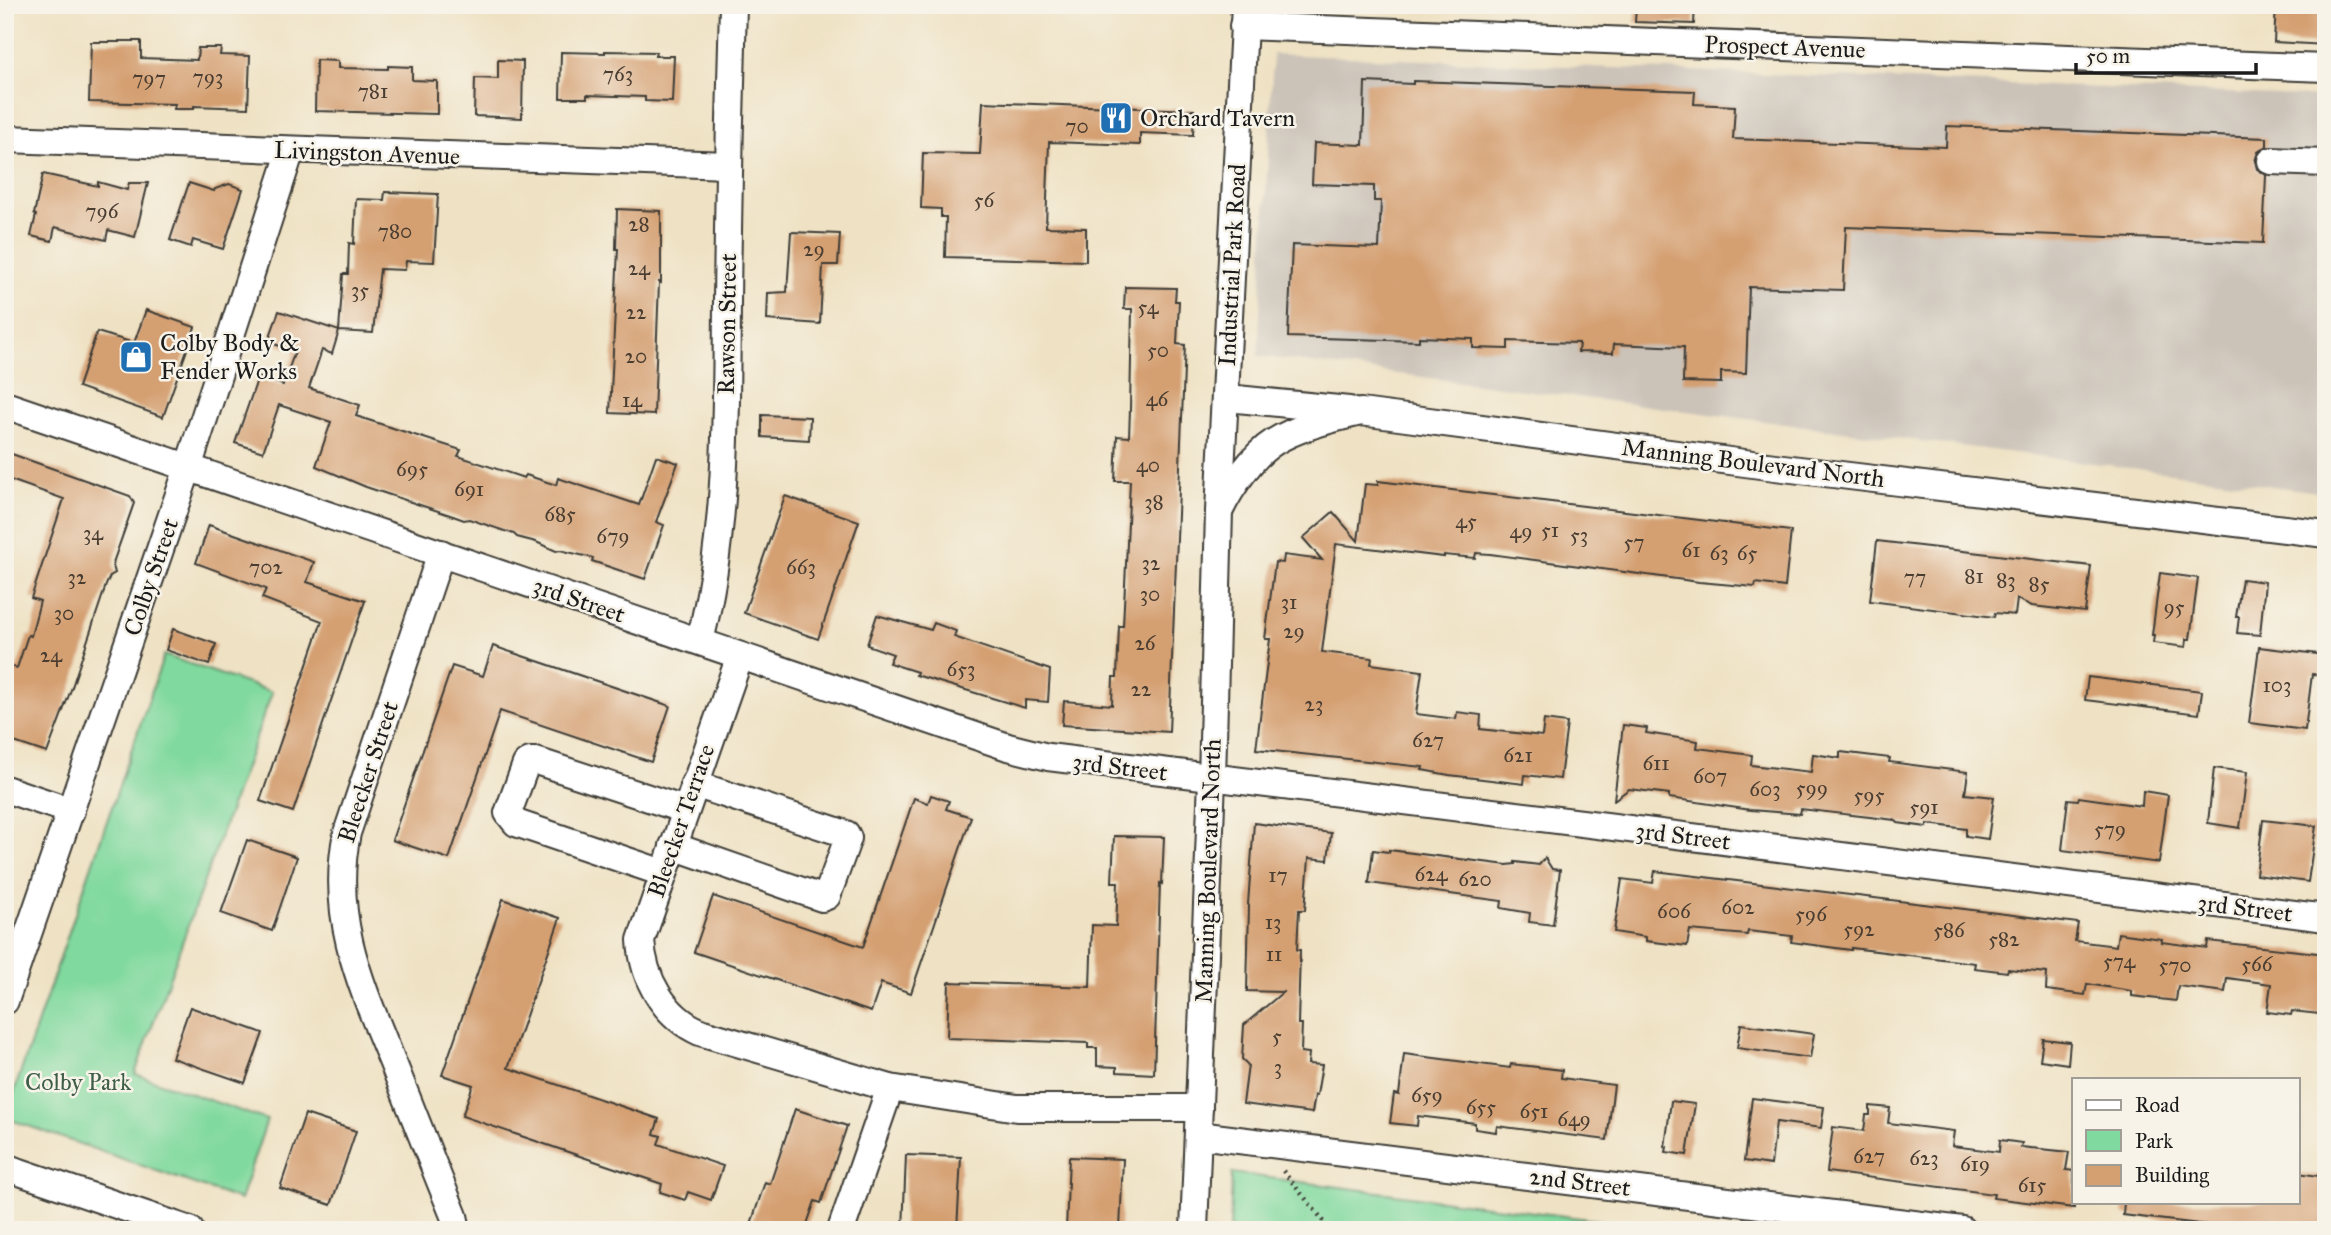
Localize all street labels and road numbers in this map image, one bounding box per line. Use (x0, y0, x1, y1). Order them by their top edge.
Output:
street label: Prospect Avenue (1704, 29, 1866, 65)
street label: Livingston Avenue (273, 135, 461, 171)
street label: Industrial Park Road (1212, 163, 1252, 367)
street label: Rawson Street (711, 253, 743, 395)
street label: Manning Boulevard North (1620, 432, 1886, 494)
street label: Colby Street (117, 514, 185, 640)
street label: 3rd Street (529, 570, 629, 630)
street label: Bleecker Street (331, 697, 405, 847)
street label: Manning Boulevard North (1188, 738, 1228, 1004)
street label: Bleecker Terrace (641, 740, 721, 902)
street label: 3rd Street (1071, 746, 1170, 788)
street label: 3rd Street (1634, 815, 1733, 857)
street label: 3rd Street (2196, 887, 2295, 929)
street label: 2nd Street (1528, 1161, 1633, 1203)

